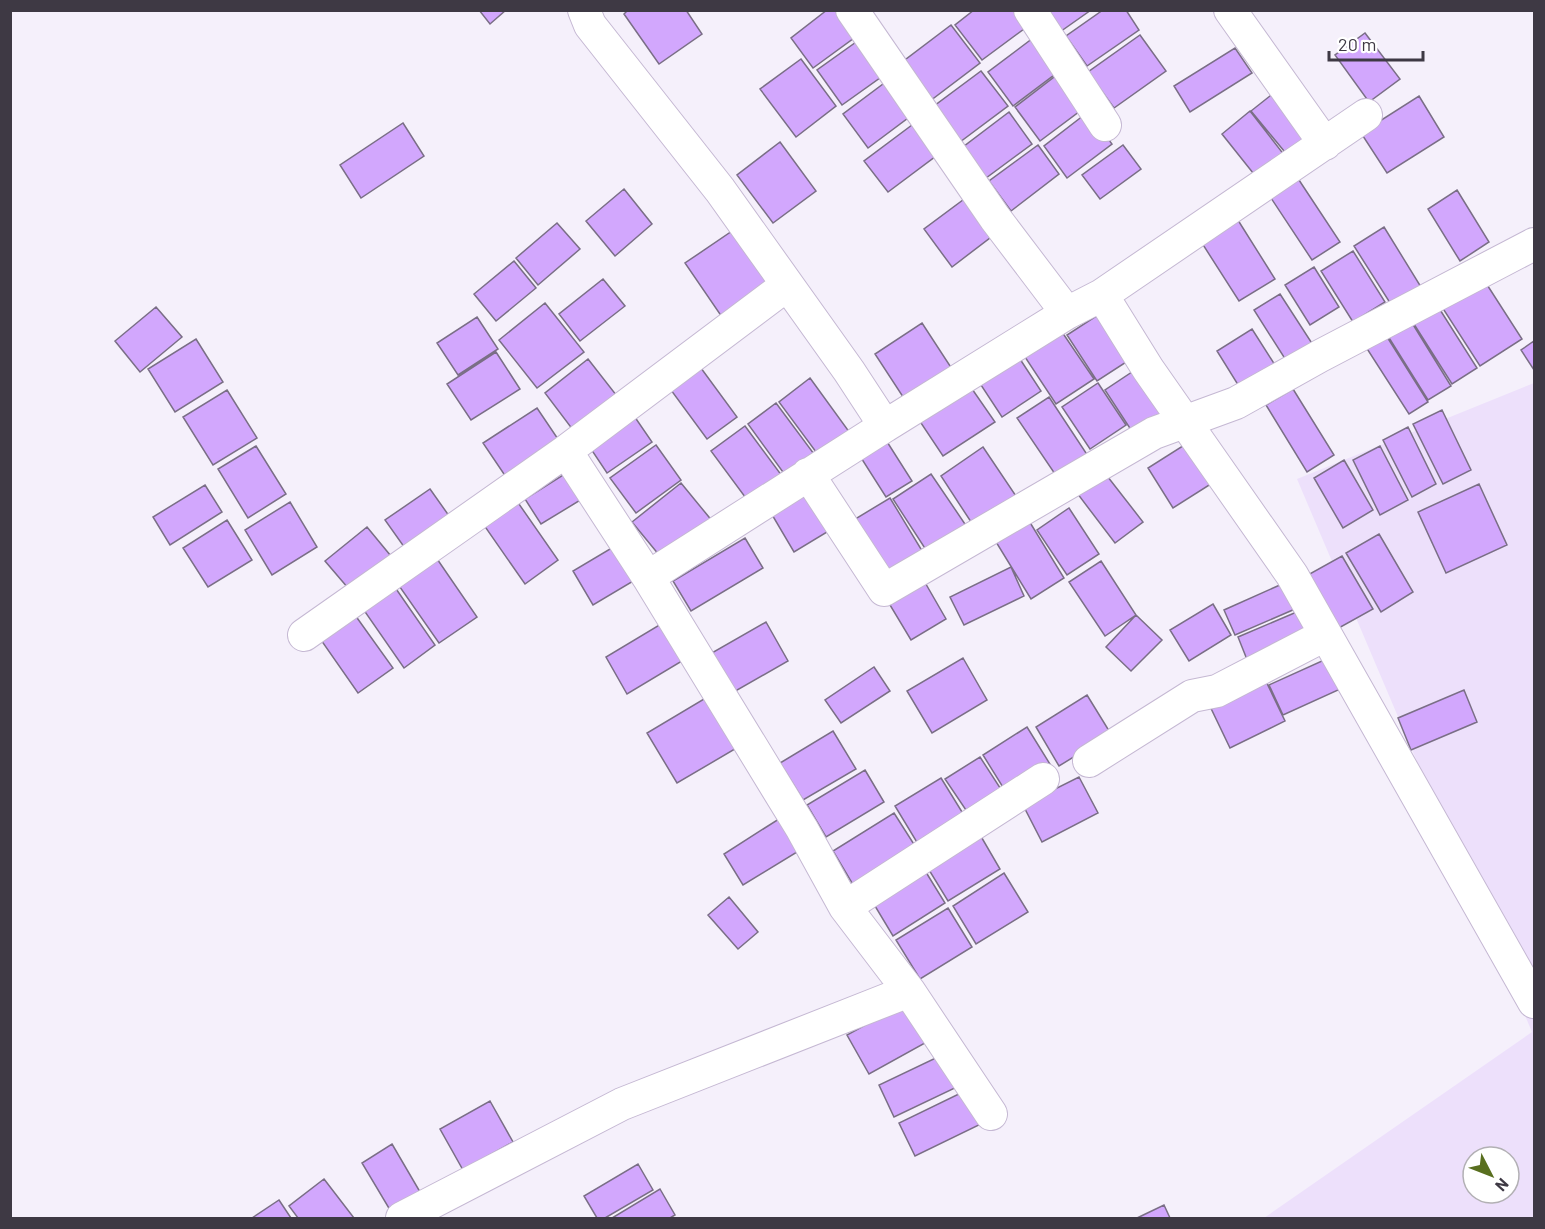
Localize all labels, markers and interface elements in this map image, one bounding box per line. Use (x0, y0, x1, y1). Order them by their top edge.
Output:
scale bar (1329, 24, 1424, 62)
text: 20 m (1338, 33, 1376, 55)
north arrow (1461, 1145, 1521, 1205)
text: N (1492, 1175, 1513, 1196)

